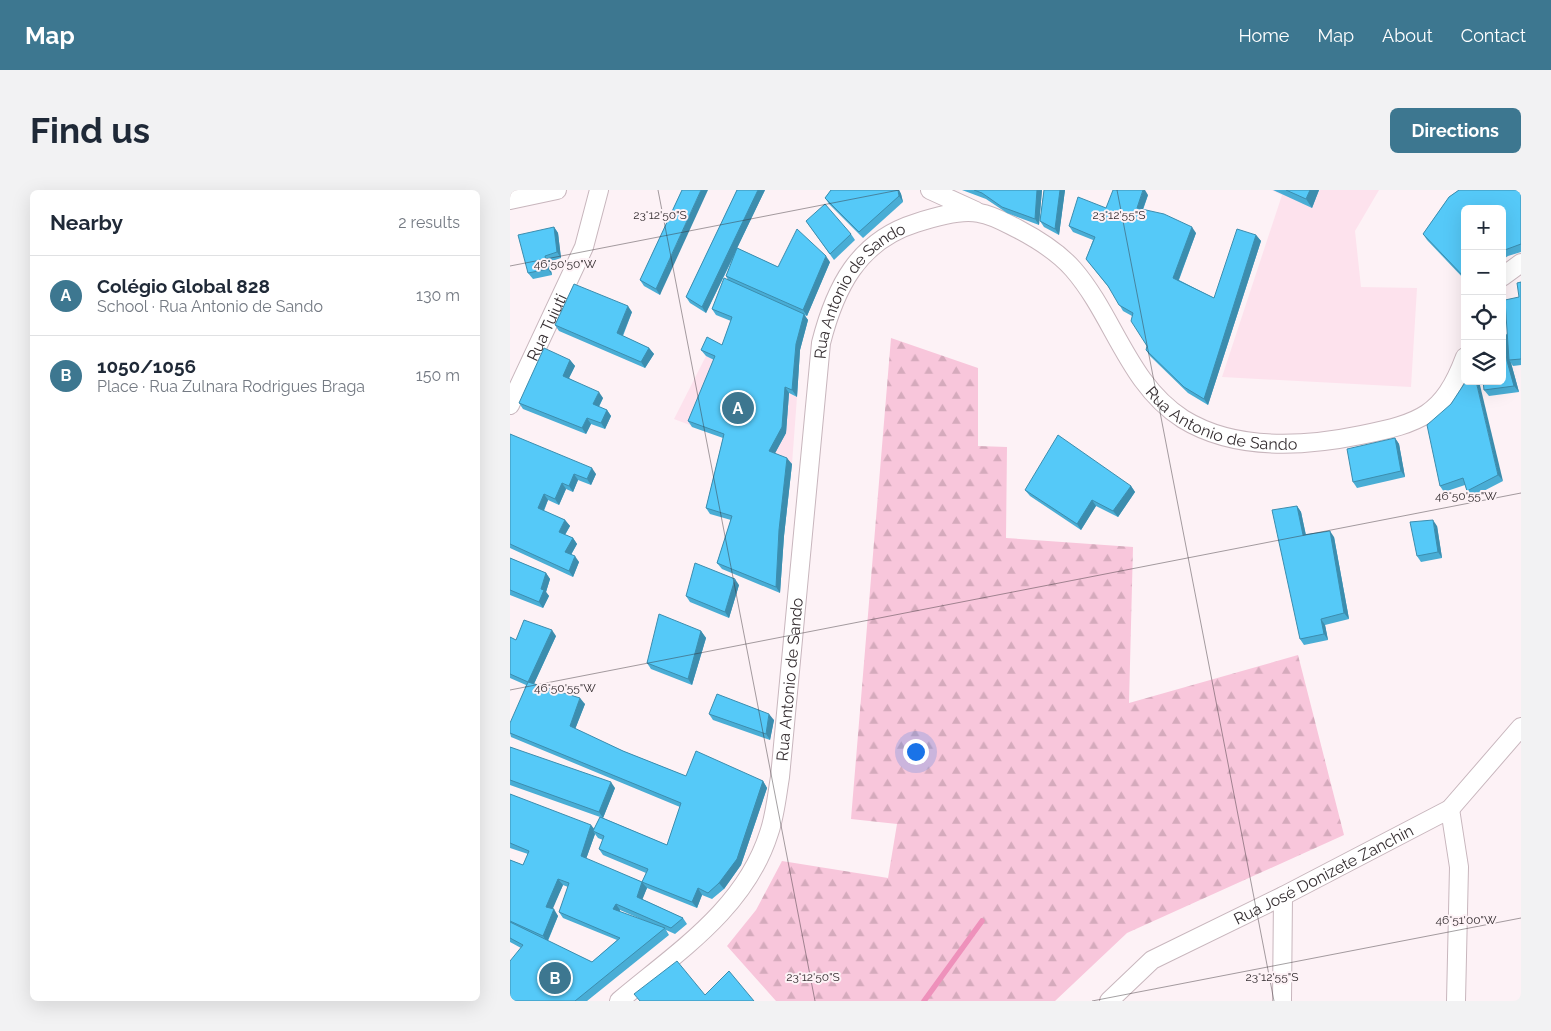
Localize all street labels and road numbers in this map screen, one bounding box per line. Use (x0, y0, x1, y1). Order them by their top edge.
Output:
street label: Rua Antonio de Sando (810, 219, 908, 360)
street label: Rua Tuiuti (523, 290, 570, 364)
street label: Rua Antonio de Sando (1142, 382, 1298, 453)
street label: Rua Antonio de Sando (772, 597, 806, 762)
street label: Rua José Donizete Zanchin (1230, 820, 1416, 928)

